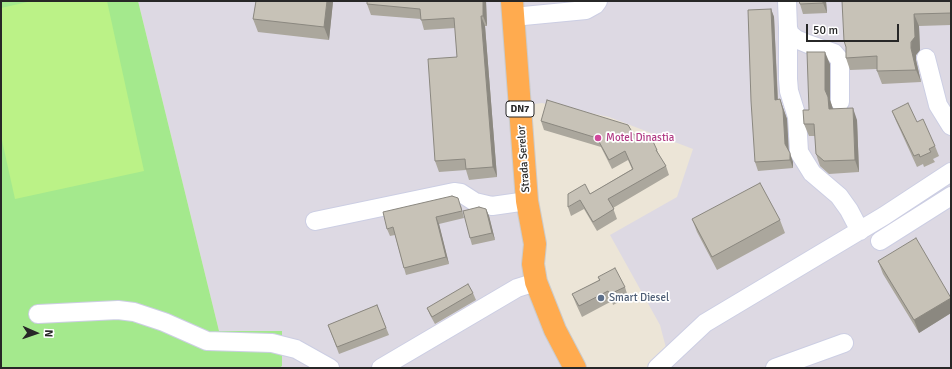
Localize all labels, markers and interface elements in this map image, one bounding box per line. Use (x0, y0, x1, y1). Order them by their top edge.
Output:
scale bar (808, 16, 901, 42)
text: 50 m (813, 23, 838, 38)
road number: DN7 (506, 101, 534, 117)
street label: Strada Serelor (515, 125, 533, 193)
place label: Motel Dinastia (606, 131, 674, 145)
marker: Motel Dinastia (593, 133, 603, 143)
place label: Smart Diesel (609, 291, 669, 305)
marker: Smart Diesel (596, 293, 606, 303)
north arrow (16, 313, 56, 353)
text: N (42, 329, 55, 337)

